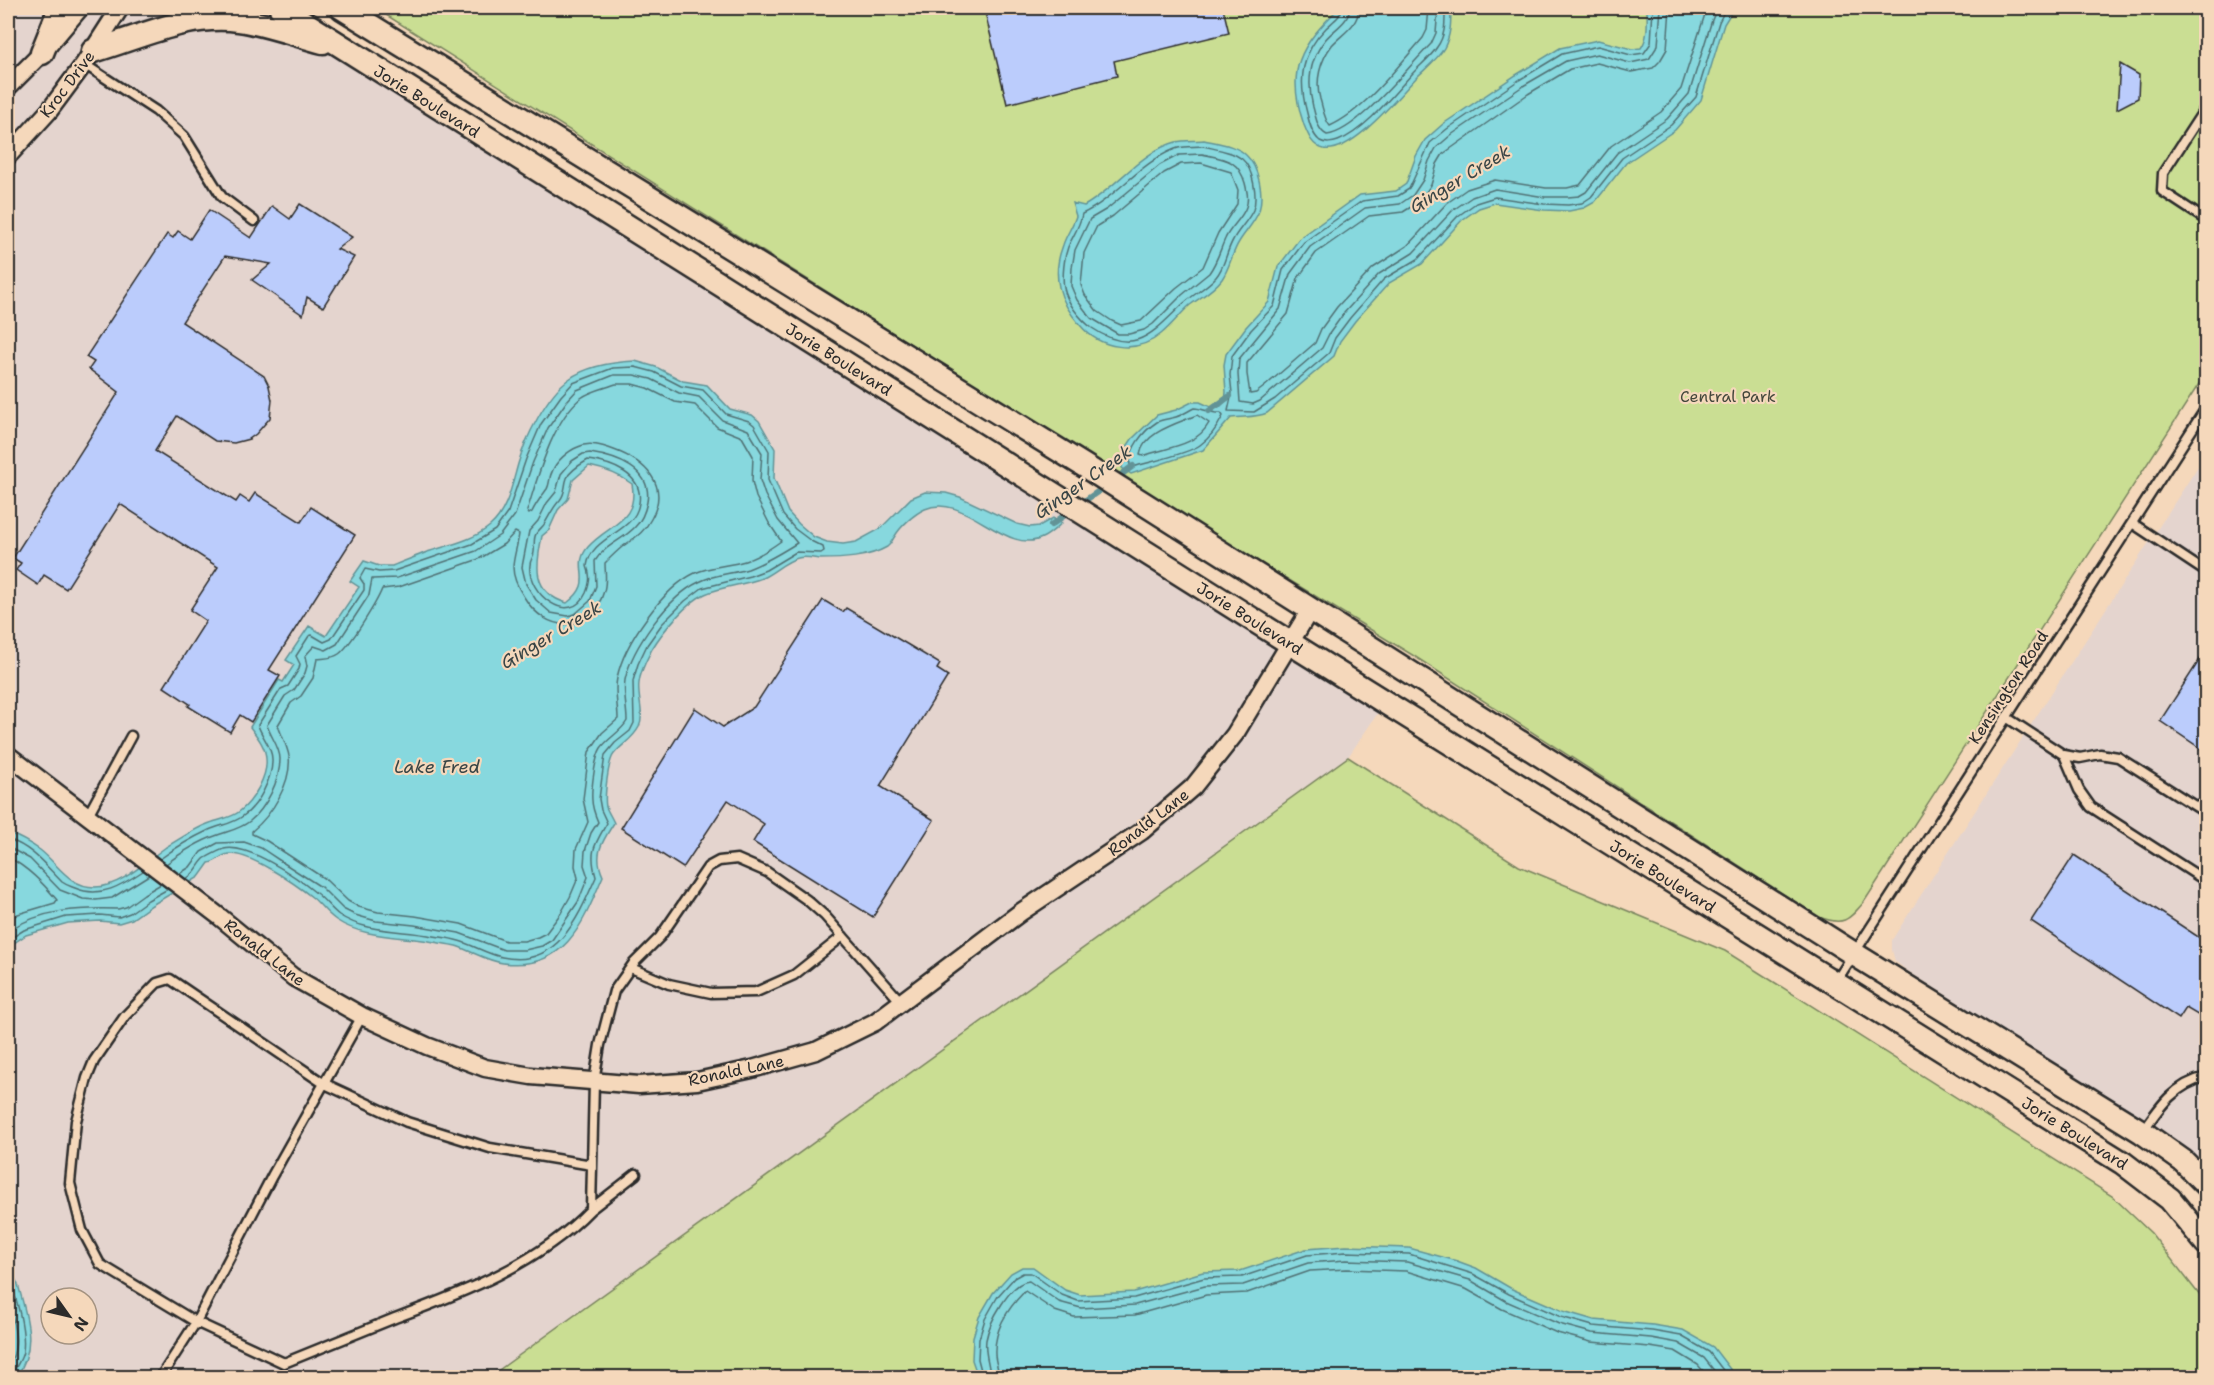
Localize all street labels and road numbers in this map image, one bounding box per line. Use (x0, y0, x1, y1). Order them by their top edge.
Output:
street label: Kroc Drive (35, 46, 100, 122)
street label: Jorie Boulevard (370, 60, 484, 143)
street label: Jorie Boulevard (782, 318, 896, 401)
street label: Jorie Boulevard (1193, 577, 1307, 660)
street label: Kensington Road (1964, 627, 2053, 748)
street label: Ronald Lane (1103, 784, 1193, 861)
street label: Jorie Boulevard (1606, 835, 1720, 918)
street label: Ronald Lane (220, 914, 310, 991)
street label: Ronald Lane (686, 1050, 786, 1091)
street label: Jorie Boulevard (2018, 1092, 2132, 1175)

